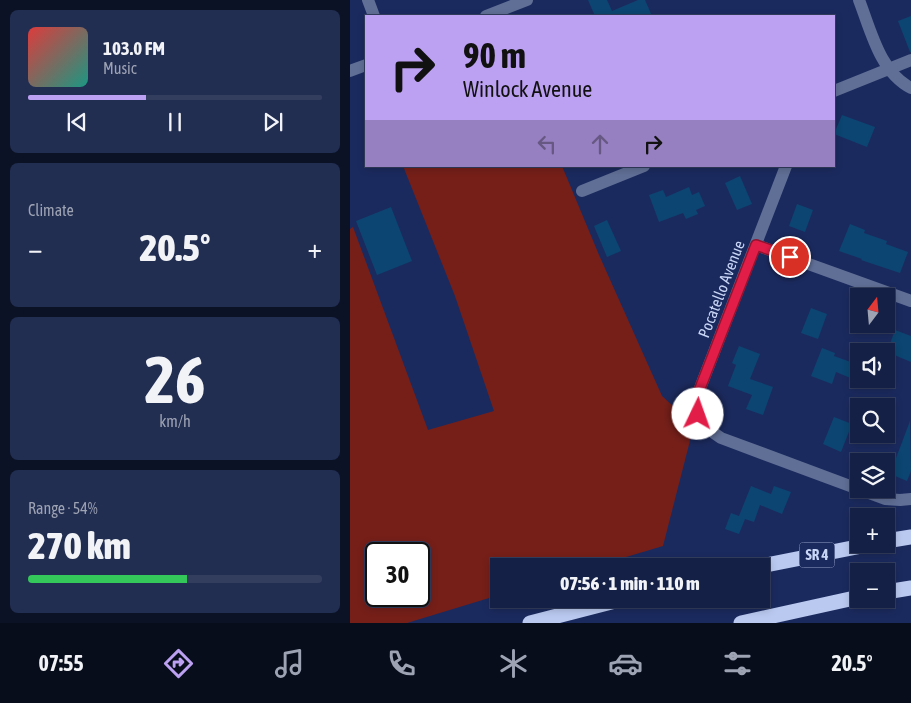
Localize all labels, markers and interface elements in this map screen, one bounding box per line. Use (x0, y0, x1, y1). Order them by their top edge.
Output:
icon: right (380, 35, 445, 100)
text: 90 m (463, 35, 526, 75)
text: 103.0 FM (103, 37, 165, 59)
text: Music (103, 59, 137, 77)
text: Winlock Avenue (463, 76, 592, 102)
icon: previous (63, 108, 91, 136)
icon: pause (161, 108, 189, 136)
icon: next (259, 108, 287, 136)
icon: left (533, 130, 561, 158)
icon: ahead (586, 130, 614, 158)
icon: right (639, 130, 667, 158)
text: Climate (28, 201, 74, 219)
text: 20.5° (140, 226, 210, 269)
text: − (28, 232, 43, 264)
text: + (307, 232, 322, 264)
pin (769, 236, 811, 278)
street label: Pocatello Avenue (694, 238, 748, 340)
icon: arrive (776, 243, 804, 271)
north arrow (850, 288, 895, 332)
map controls (850, 288, 895, 608)
text: 26 (144, 342, 206, 417)
button: sound (850, 343, 895, 388)
position arrow (671, 387, 723, 439)
button: search (850, 398, 895, 443)
text: km/h (159, 412, 191, 430)
button: layers (850, 453, 895, 498)
text: Range · 54% (28, 499, 98, 517)
button: + (850, 508, 895, 553)
text: 270 km (28, 524, 131, 567)
speed limit sign: 30 (365, 542, 430, 607)
road number: SR 4 (800, 542, 834, 568)
button: − (850, 563, 895, 608)
text: 07:56 · 1 min · 110 m (560, 572, 700, 594)
icon: directions (161, 646, 196, 681)
icon: music (272, 646, 307, 681)
icon: phone (384, 646, 419, 681)
icon: climate (496, 646, 531, 681)
icon: car (608, 646, 643, 681)
icon: filters (720, 646, 755, 681)
text: 07:55 (38, 650, 84, 676)
text: 20.5° (831, 650, 873, 676)

